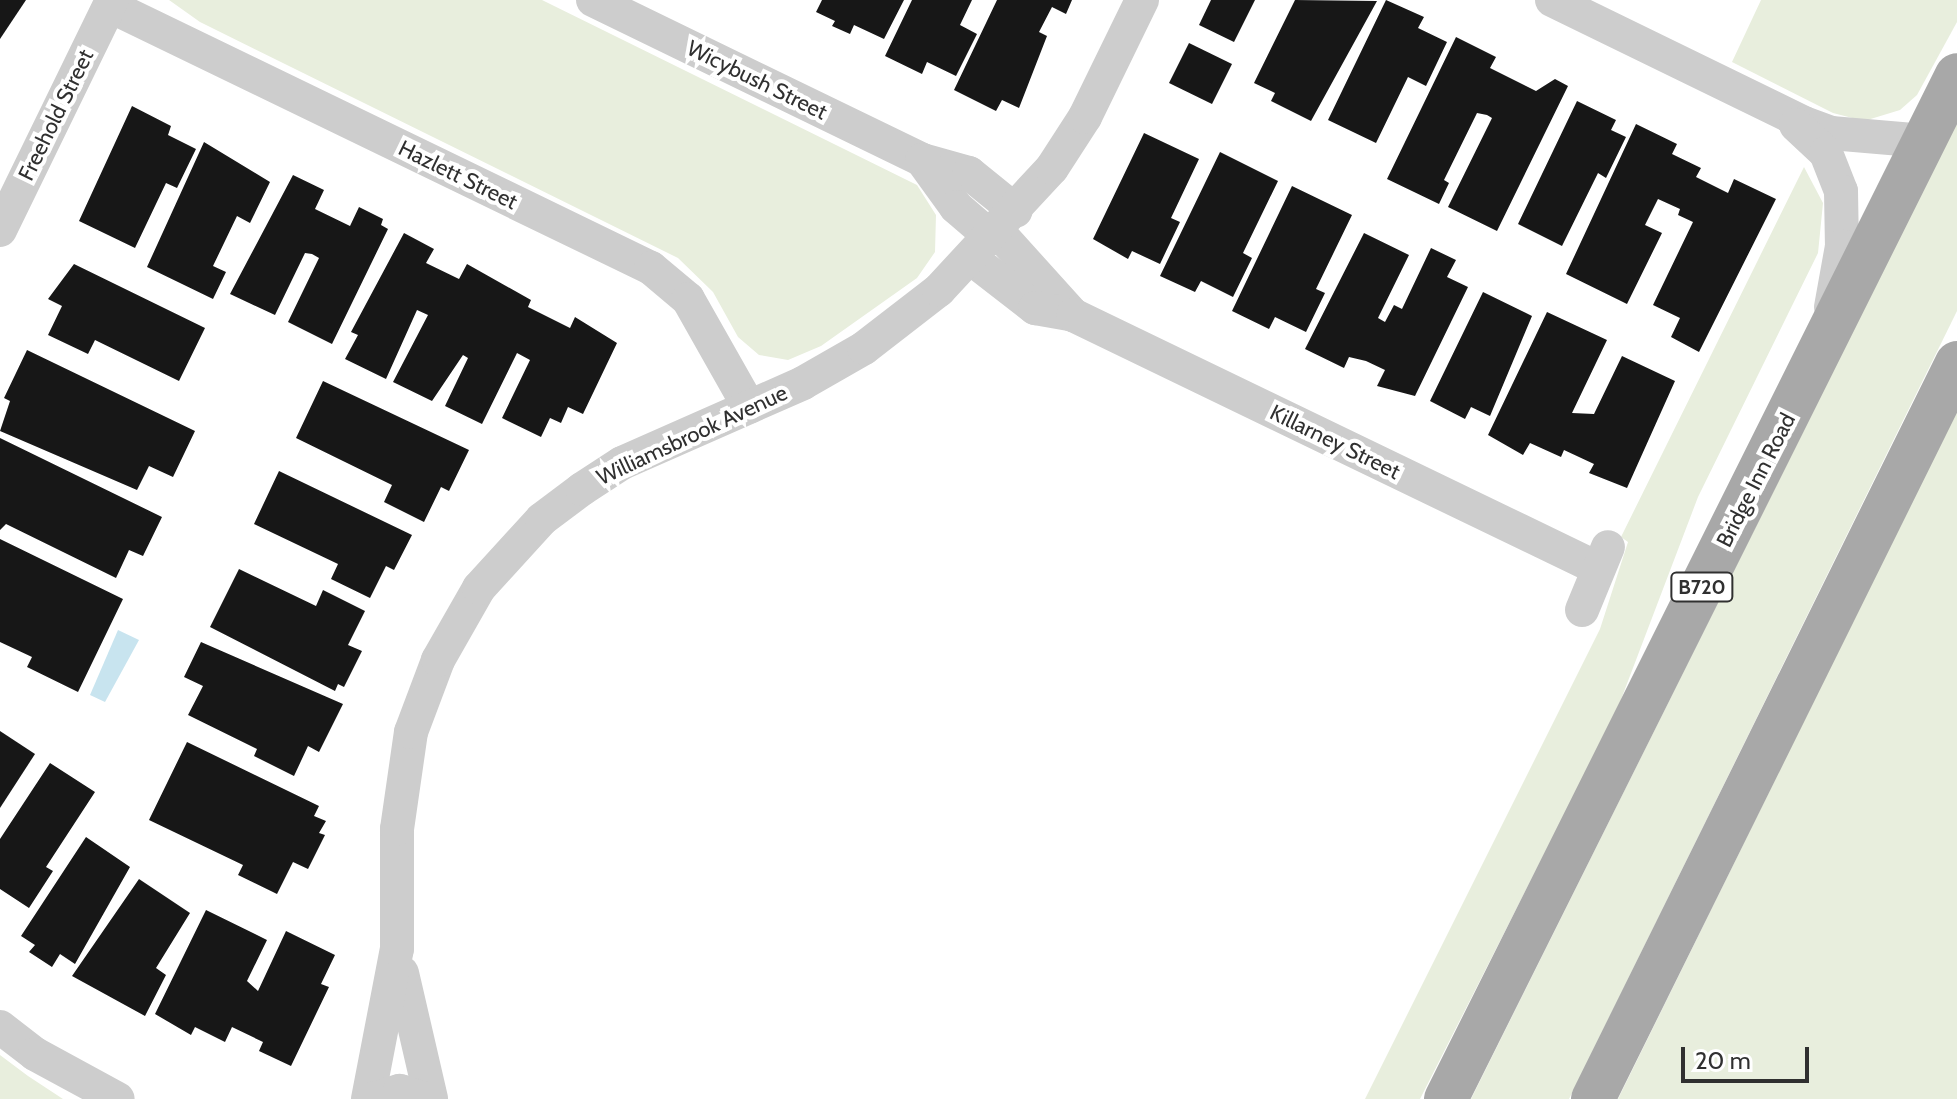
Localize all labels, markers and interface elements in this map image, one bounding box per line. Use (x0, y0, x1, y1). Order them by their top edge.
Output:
street label: Wicybush Street (683, 35, 831, 125)
street label: Freehold Street (13, 45, 99, 185)
street label: Hazlett Street (394, 135, 522, 215)
street label: Williamsbrook Avenue (593, 379, 791, 491)
street label: Killarney Street (1266, 399, 1404, 485)
street label: Bridge Inn Road (1711, 409, 1801, 551)
road number: B720 (1670, 571, 1734, 603)
scale bar (1685, 1031, 1813, 1081)
text: 20 m (1695, 1046, 1751, 1075)

